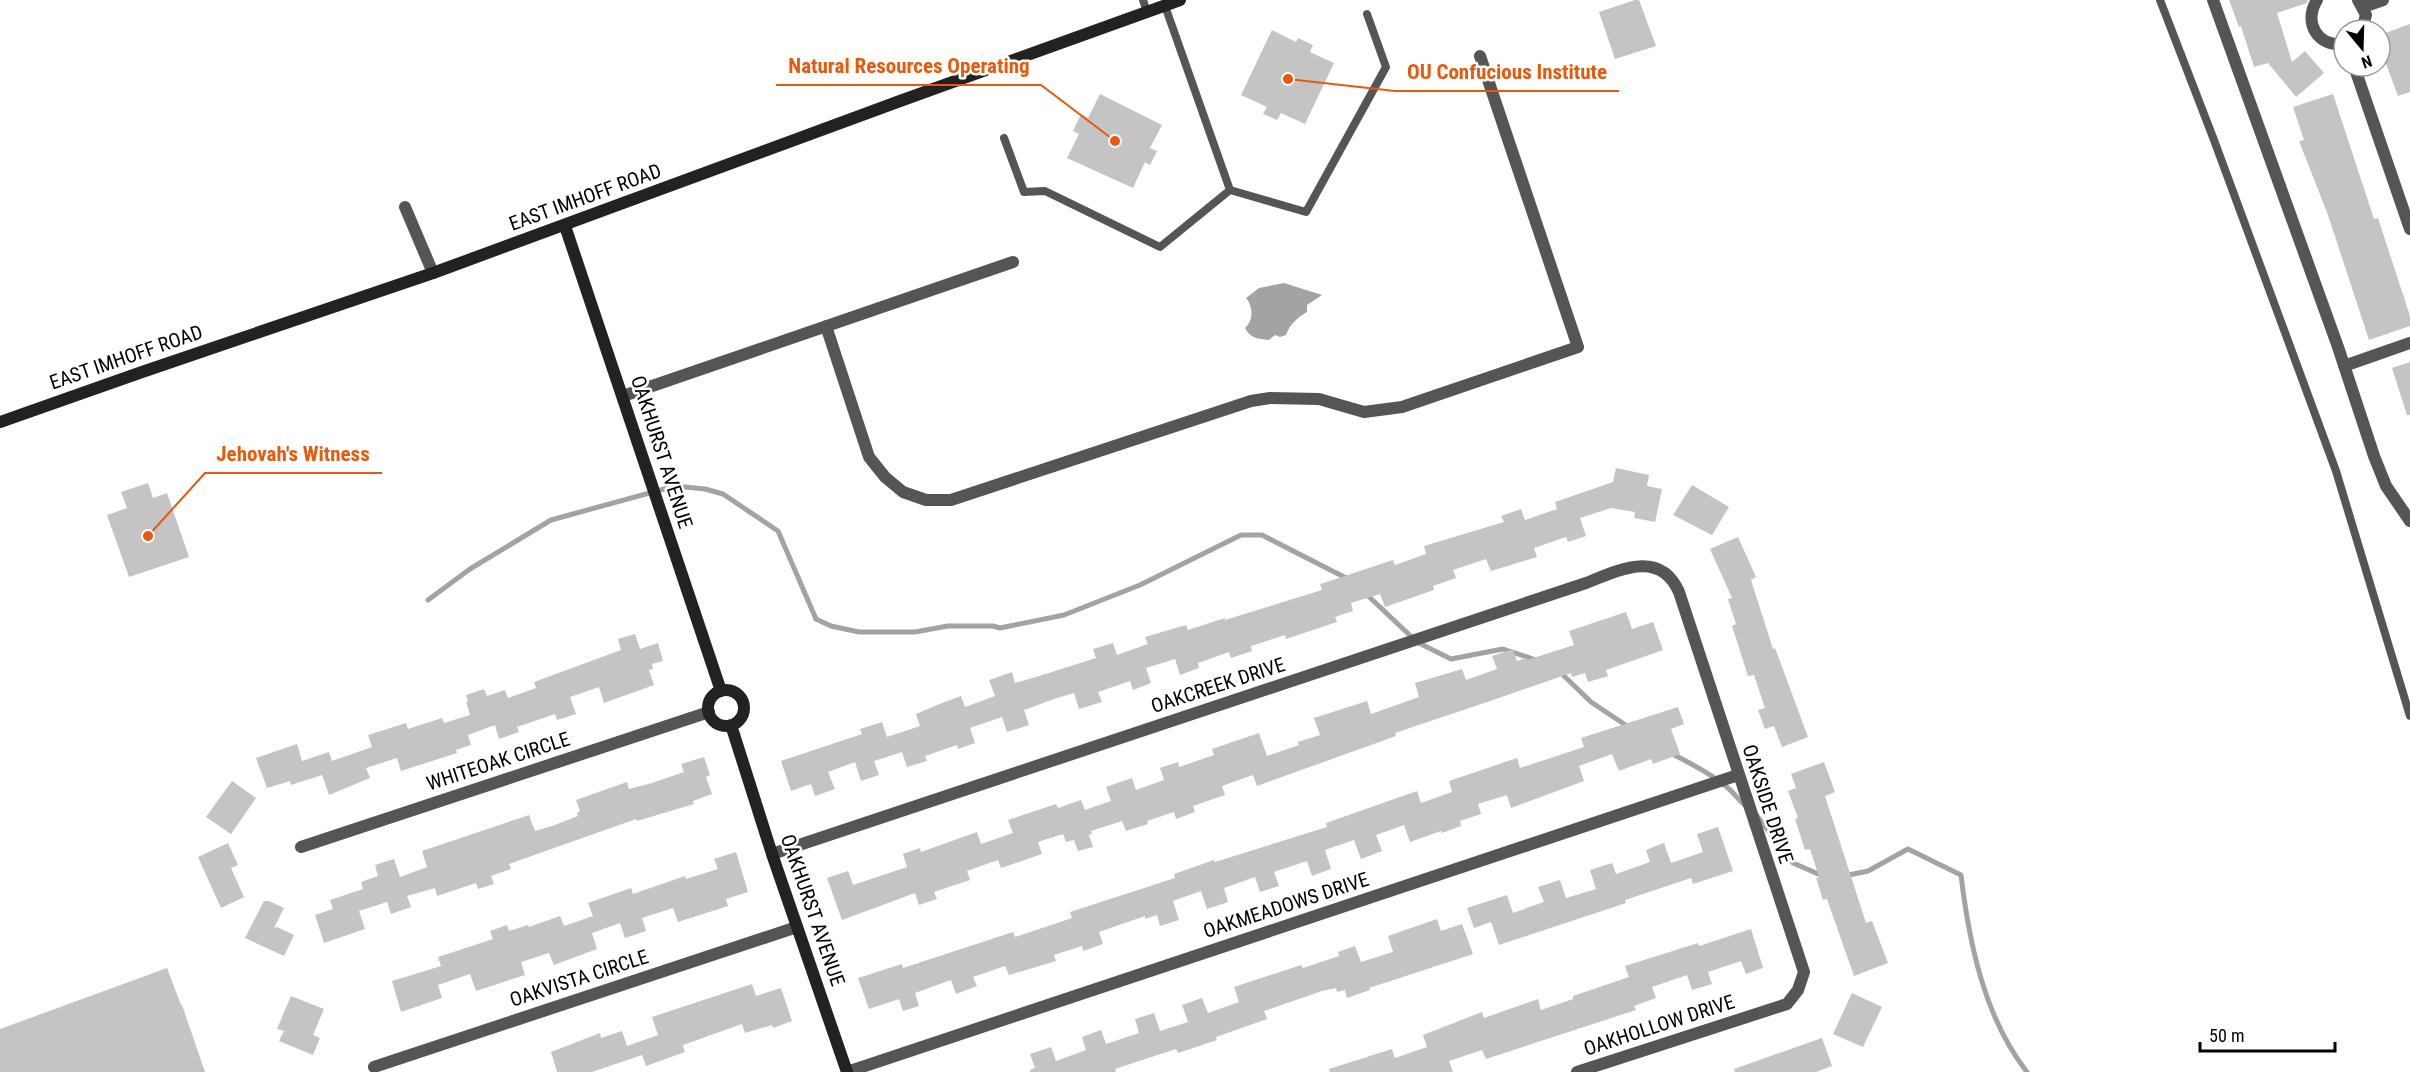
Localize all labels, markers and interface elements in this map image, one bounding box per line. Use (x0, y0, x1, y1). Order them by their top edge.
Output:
north arrow (2332, 18, 2392, 78)
callout: Natural Resources Operating (776, 46, 1041, 85)
text: N (2359, 51, 2374, 72)
callout: OU Confucious Institute (1395, 52, 1619, 91)
text: Natural Resources Operating (788, 54, 1030, 78)
text: OU Confucious Institute (1407, 60, 1607, 84)
street label: EAST IMHOFF ROAD (506, 158, 664, 236)
street label: EAST IMHOFF ROAD (46, 320, 206, 394)
street label: OAKHURST AVENUE (626, 373, 698, 531)
callout: Jehovah's Witness (205, 434, 382, 473)
text: Jehovah's Witness (216, 442, 370, 466)
street label: OAKCREEK DRIVE (1148, 652, 1288, 718)
street label: WHITEOAK CIRCLE (423, 727, 573, 795)
street label: OAKSIDE DRIVE (1737, 741, 1799, 867)
street label: OAKHURST AVENUE (776, 831, 850, 989)
street label: OAKMEADOWS DRIVE (1200, 867, 1372, 943)
street label: OAKVISTA CIRCLE (507, 944, 651, 1012)
street label: OAKHOLLOW DRIVE (1581, 989, 1737, 1061)
scale bar (2200, 1015, 2335, 1053)
text: 50 m (2209, 1025, 2244, 1046)

